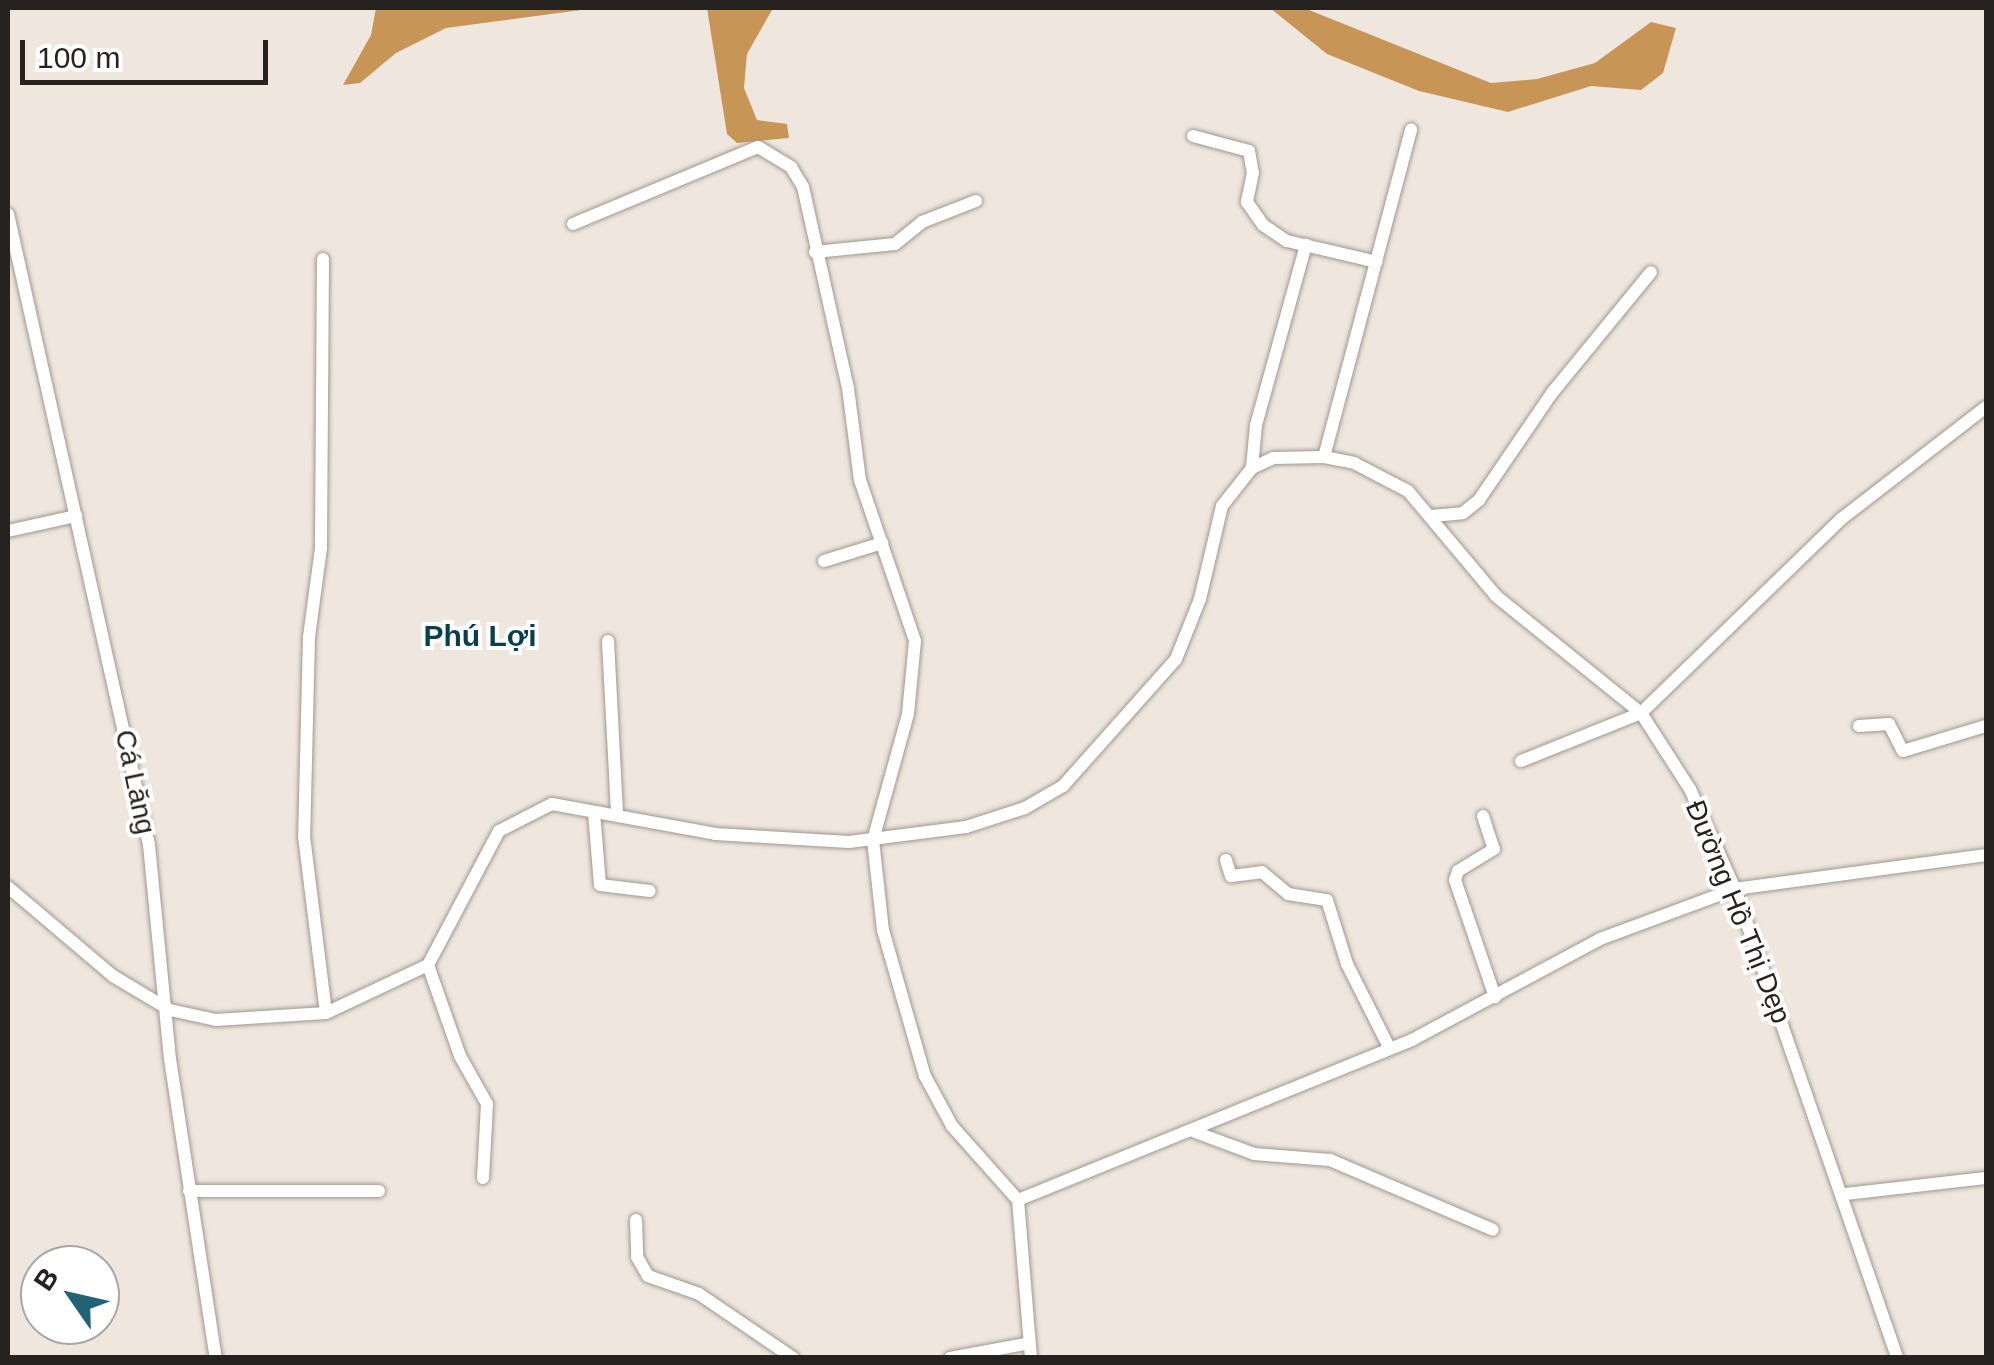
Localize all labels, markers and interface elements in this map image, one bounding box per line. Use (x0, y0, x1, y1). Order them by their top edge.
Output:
scale bar (25, 20, 272, 82)
text: 100 m (37, 41, 120, 74)
district label: Phú Lợi (424, 618, 536, 654)
street label: Cá Lăng (108, 727, 162, 837)
street label: Đường Hồ Thị Dẹp (1678, 795, 1798, 1029)
north arrow (20, 1245, 120, 1345)
text: B (28, 1262, 65, 1296)

